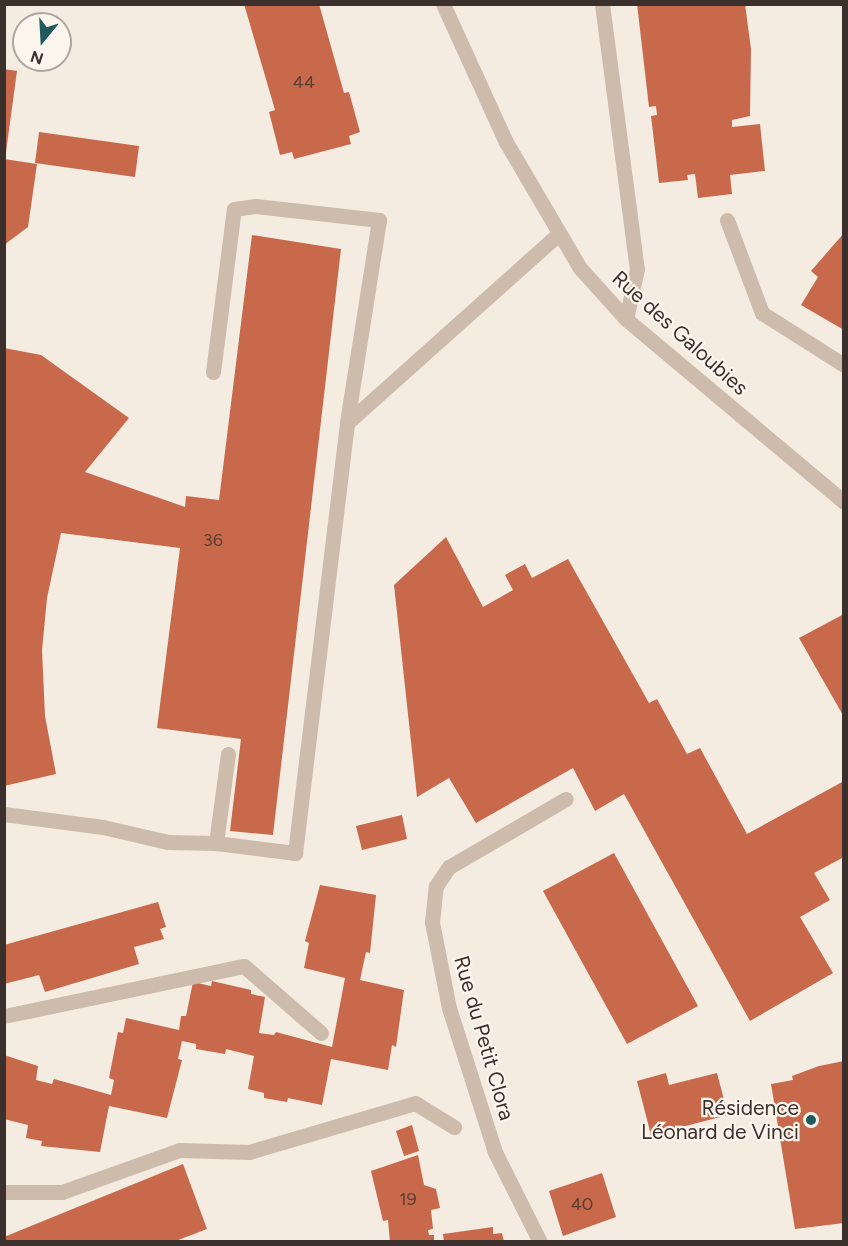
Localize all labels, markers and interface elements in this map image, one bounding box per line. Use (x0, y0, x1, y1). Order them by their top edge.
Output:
north arrow (12, 12, 72, 72)
text: N (28, 47, 46, 69)
house number: 44 (293, 71, 315, 93)
street label: Rue des Galoubies (607, 265, 753, 401)
house number: 36 (203, 529, 223, 551)
street label: Rue du Petit Clora (448, 953, 520, 1123)
place label: Résidence Léonard de Vinci (641, 1095, 799, 1145)
marker: Résidence Léonard de Vinci (804, 1113, 818, 1127)
house number: 19 (399, 1188, 417, 1210)
house number: 40 (571, 1193, 593, 1215)

